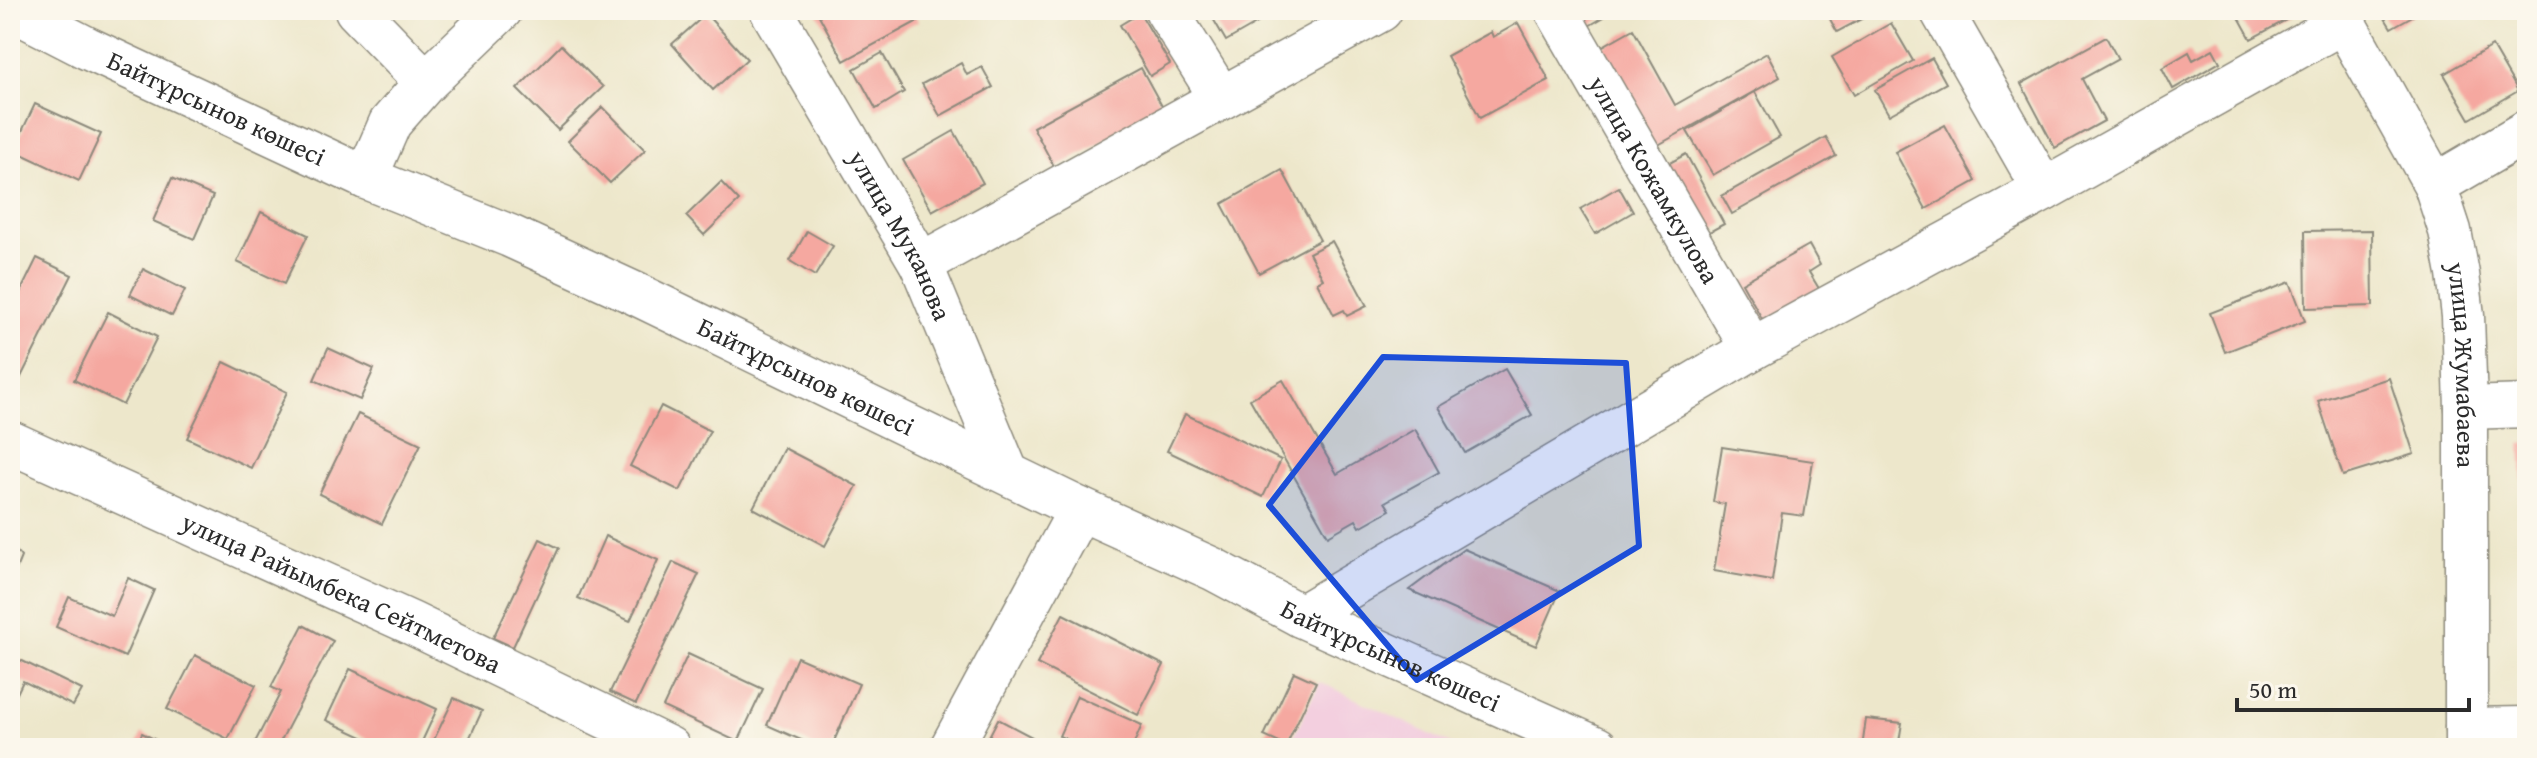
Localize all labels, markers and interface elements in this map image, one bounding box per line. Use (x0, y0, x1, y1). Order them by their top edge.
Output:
street label: Байтұрсынов көшесі (101, 40, 332, 176)
street label: улица Кожамкулова (1578, 67, 1730, 291)
street label: улица Муканова (838, 141, 962, 327)
street label: улица Жумабаева (2437, 258, 2486, 469)
street label: Байтұрсынов көшесі (691, 307, 922, 445)
street label: улица Райымбека Сейтметова (174, 502, 508, 683)
street label: Байтұрсынов көшесі (1274, 589, 1507, 722)
scale bar (2237, 662, 2469, 712)
text: 50 m (2249, 672, 2297, 707)

